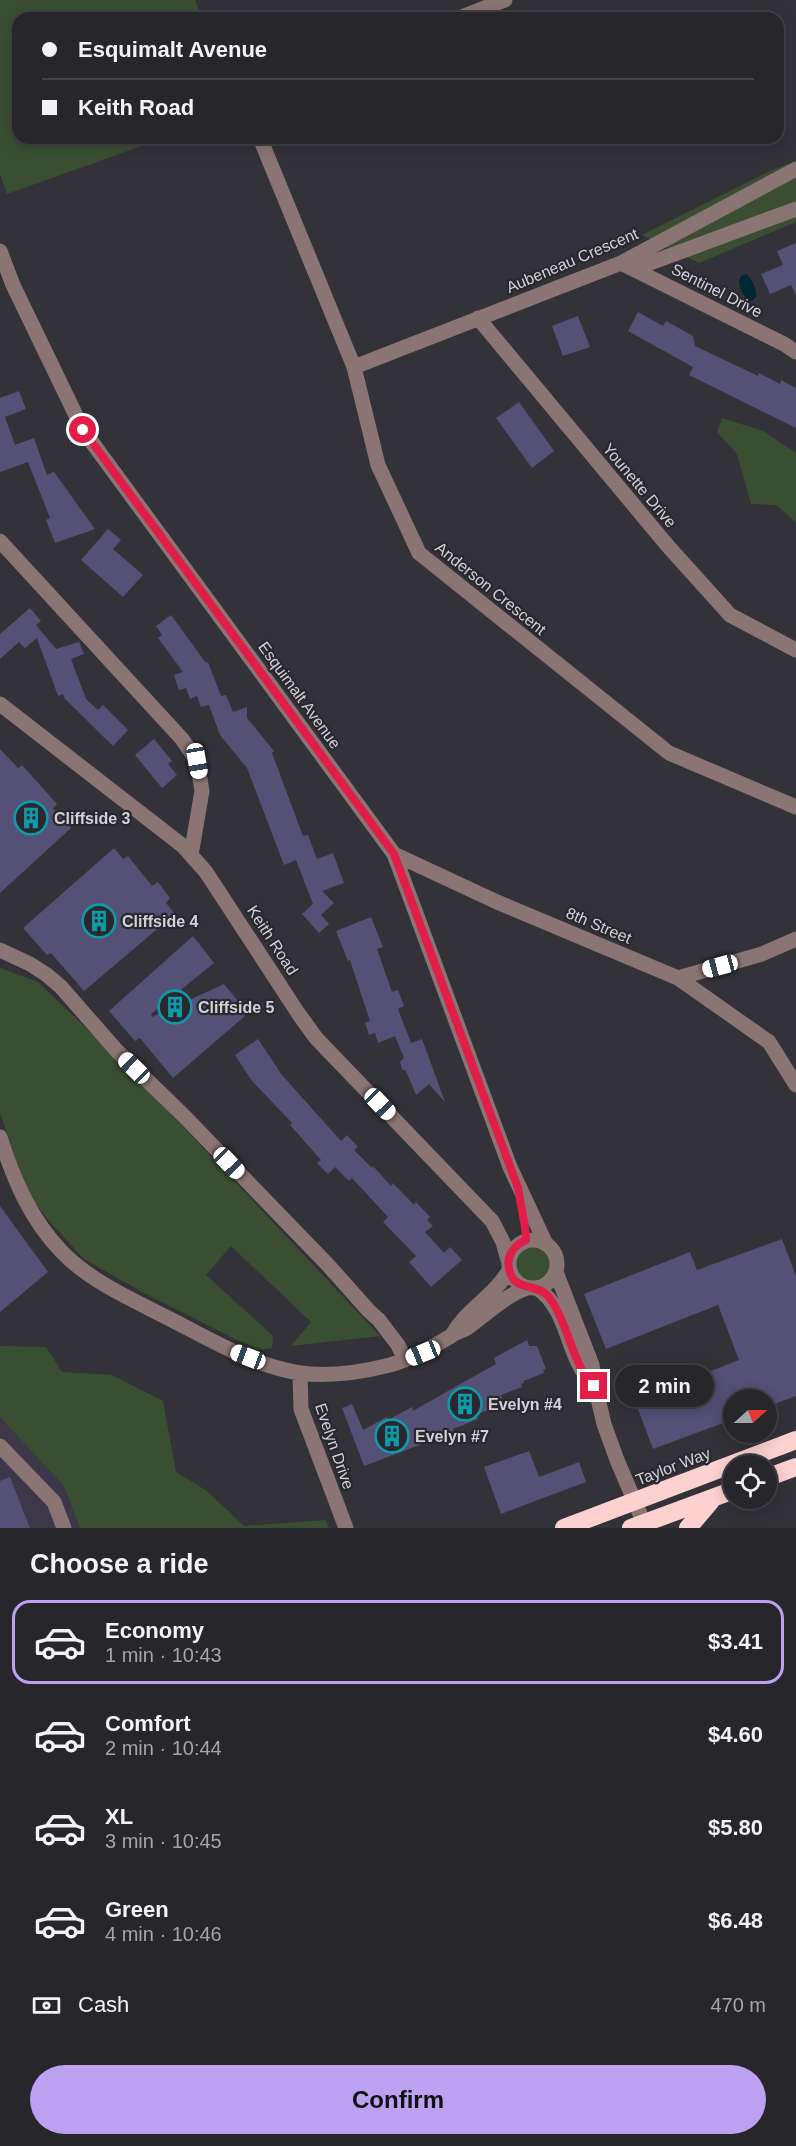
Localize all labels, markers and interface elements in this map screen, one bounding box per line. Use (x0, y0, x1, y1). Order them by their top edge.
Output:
text: Esquimalt Avenue (78, 37, 267, 62)
text: Keith Road (78, 95, 194, 120)
street label: Aubeneau Crescent (504, 225, 641, 296)
street label: Sentinel Drive (669, 260, 765, 321)
route start (69, 416, 96, 443)
street label: Younette Drive (600, 440, 680, 531)
street label: Anderson Crescent (432, 539, 550, 638)
street label: Esquimalt Avenue (255, 639, 344, 752)
car (185, 742, 209, 780)
building icon: Cliffside 3 (13, 800, 49, 836)
place label: Cliffside 3 (54, 810, 131, 827)
street label: Keith Road (244, 902, 301, 978)
building icon: Cliffside 4 (81, 903, 117, 939)
street label: 8th Street (564, 904, 635, 947)
place label: Cliffside 4 (122, 913, 199, 930)
car (700, 953, 740, 979)
building icon: Cliffside 5 (157, 989, 193, 1025)
place label: Cliffside 5 (198, 999, 275, 1016)
car (115, 1049, 153, 1087)
car (361, 1085, 399, 1123)
car (210, 1144, 248, 1182)
car (403, 1338, 443, 1368)
car (228, 1342, 268, 1372)
callout: 2 min (615, 1365, 714, 1407)
route end (580, 1372, 607, 1399)
text: 2 min (638, 1375, 691, 1397)
building icon: Evelyn #4 (447, 1386, 483, 1422)
north arrow (723, 1389, 777, 1443)
map controls (723, 1389, 777, 1509)
place label: Evelyn #4 (488, 1396, 562, 1413)
street label: Evelyn Drive (312, 1401, 357, 1491)
building icon: Evelyn #7 (374, 1418, 410, 1454)
place label: Evelyn #7 (415, 1428, 489, 1445)
street label: Taylor Way (633, 1444, 713, 1488)
button: locate (723, 1455, 777, 1509)
text: Choose a ride (30, 1549, 209, 1579)
icon: car (33, 1615, 87, 1669)
text: Economy (105, 1618, 204, 1643)
text: $3.41 (708, 1629, 763, 1654)
text: 1 min · 10:43 (105, 1644, 222, 1666)
icon: car (33, 1708, 87, 1762)
text: Comfort (105, 1711, 191, 1736)
text: $4.60 (708, 1722, 763, 1747)
text: 2 min · 10:44 (105, 1737, 222, 1759)
icon: car (33, 1801, 87, 1855)
text: XL (105, 1804, 133, 1829)
text: $5.80 (708, 1815, 763, 1840)
text: 3 min · 10:45 (105, 1830, 222, 1852)
icon: car (33, 1894, 87, 1948)
text: Green (105, 1897, 169, 1922)
text: $6.48 (708, 1908, 763, 1933)
text: 4 min · 10:46 (105, 1923, 222, 1945)
icon: cash (30, 1989, 63, 2022)
text: Cash (78, 1992, 129, 2017)
text: 470 m (710, 1994, 766, 2016)
button: Confirm (30, 2065, 766, 2134)

